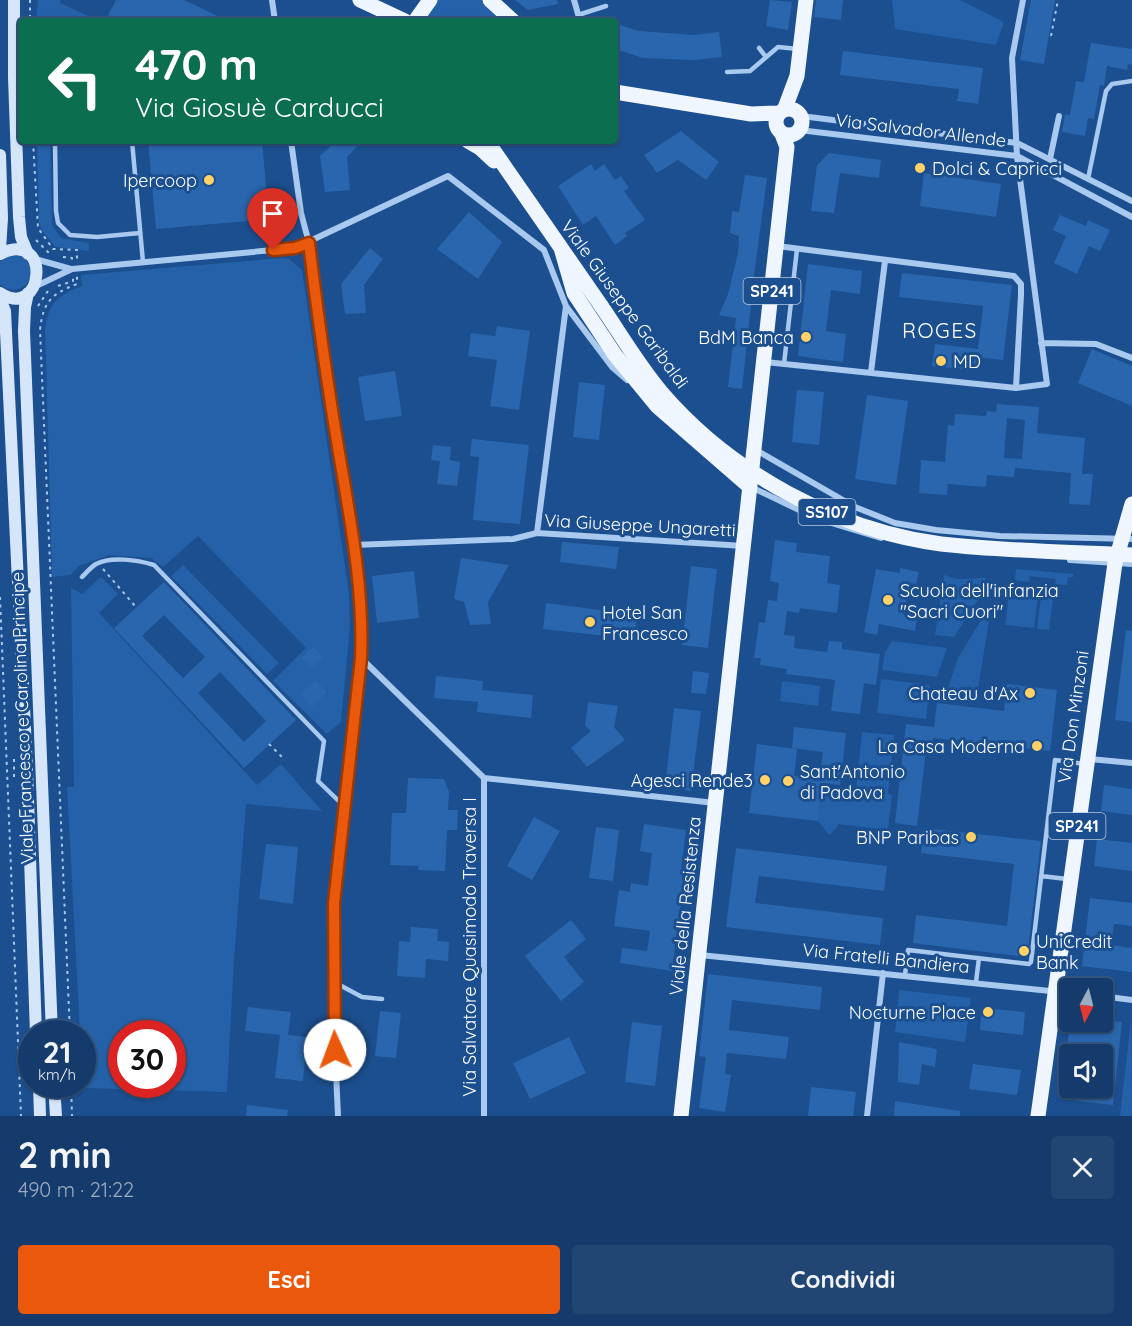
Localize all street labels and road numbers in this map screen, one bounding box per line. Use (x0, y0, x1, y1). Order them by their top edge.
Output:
street label: Via Salvador Allende (834, 108, 1008, 152)
street label: Viale Giuseppe Garibaldi (556, 215, 694, 393)
road number: SP241 (744, 278, 800, 304)
road number: SS107 (798, 499, 856, 525)
street label: Via Giuseppe Ungaretti (544, 508, 736, 542)
street label: Viale Francesco e Carolina Principe (5, 571, 39, 865)
street label: Via Don Minzoni (1052, 649, 1094, 785)
street label: Via Salvatore Quasimodo Traversa I (458, 797, 481, 1097)
road number: SP241 (1048, 813, 1106, 839)
street label: Viale della Resistenza (664, 815, 706, 997)
street label: Via Fratelli Bandiera (801, 938, 971, 978)

